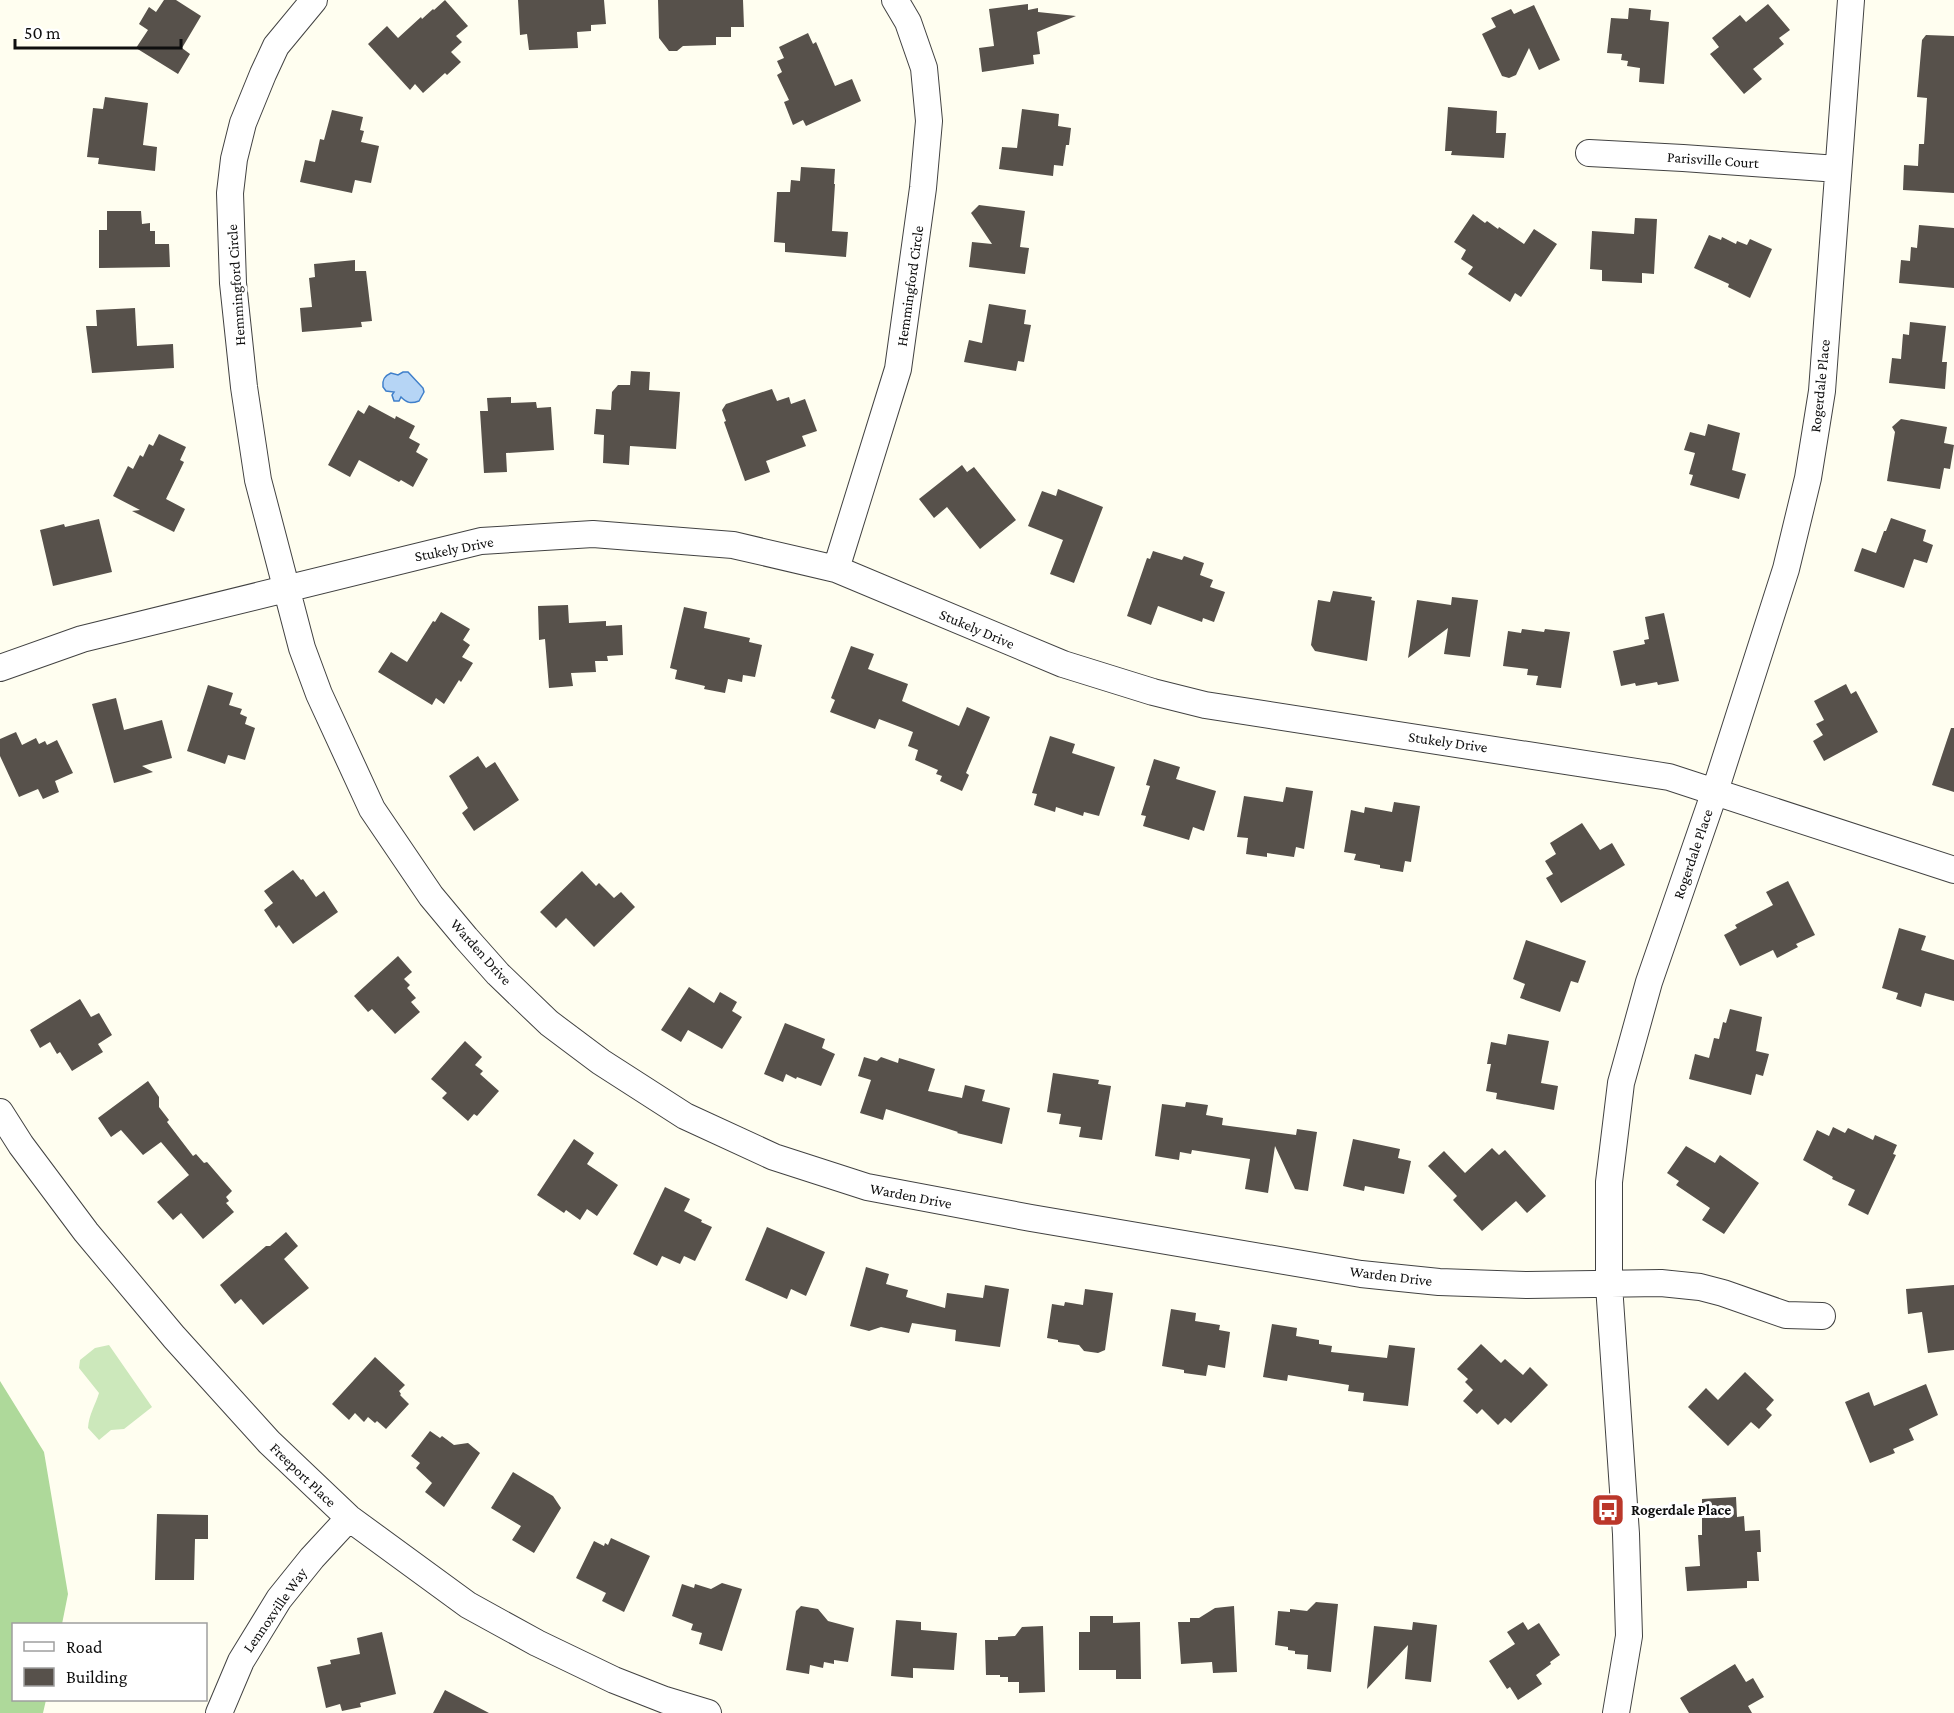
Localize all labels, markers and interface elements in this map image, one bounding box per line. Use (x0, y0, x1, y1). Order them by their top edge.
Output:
scale bar (15, 12, 182, 50)
text: 50 m (24, 23, 61, 43)
street label: Parisville Court (1667, 149, 1760, 171)
street label: Hemmingford Circle (224, 223, 249, 346)
street label: Hemmingford Circle (894, 224, 927, 348)
street label: Rogerdale Place (1807, 338, 1834, 434)
street label: Stukely Drive (413, 533, 495, 565)
street label: Stukely Drive (937, 606, 1017, 653)
street label: Stukely Drive (1407, 729, 1489, 757)
street label: Rogerdale Place (1670, 807, 1717, 901)
street label: Warden Drive (447, 916, 515, 989)
street label: Warden Drive (869, 1180, 954, 1212)
street label: Warden Drive (1349, 1263, 1434, 1289)
street label: Freeport Place (266, 1440, 339, 1511)
bus stop icon: Rogerdale Place (1590, 1492, 1626, 1528)
place label: Rogerdale Place (1631, 1502, 1731, 1518)
street label: Lennoxville Way (240, 1565, 311, 1656)
legend (12, 1623, 207, 1701)
text: Road (66, 1637, 103, 1657)
text: Building (66, 1667, 128, 1687)

